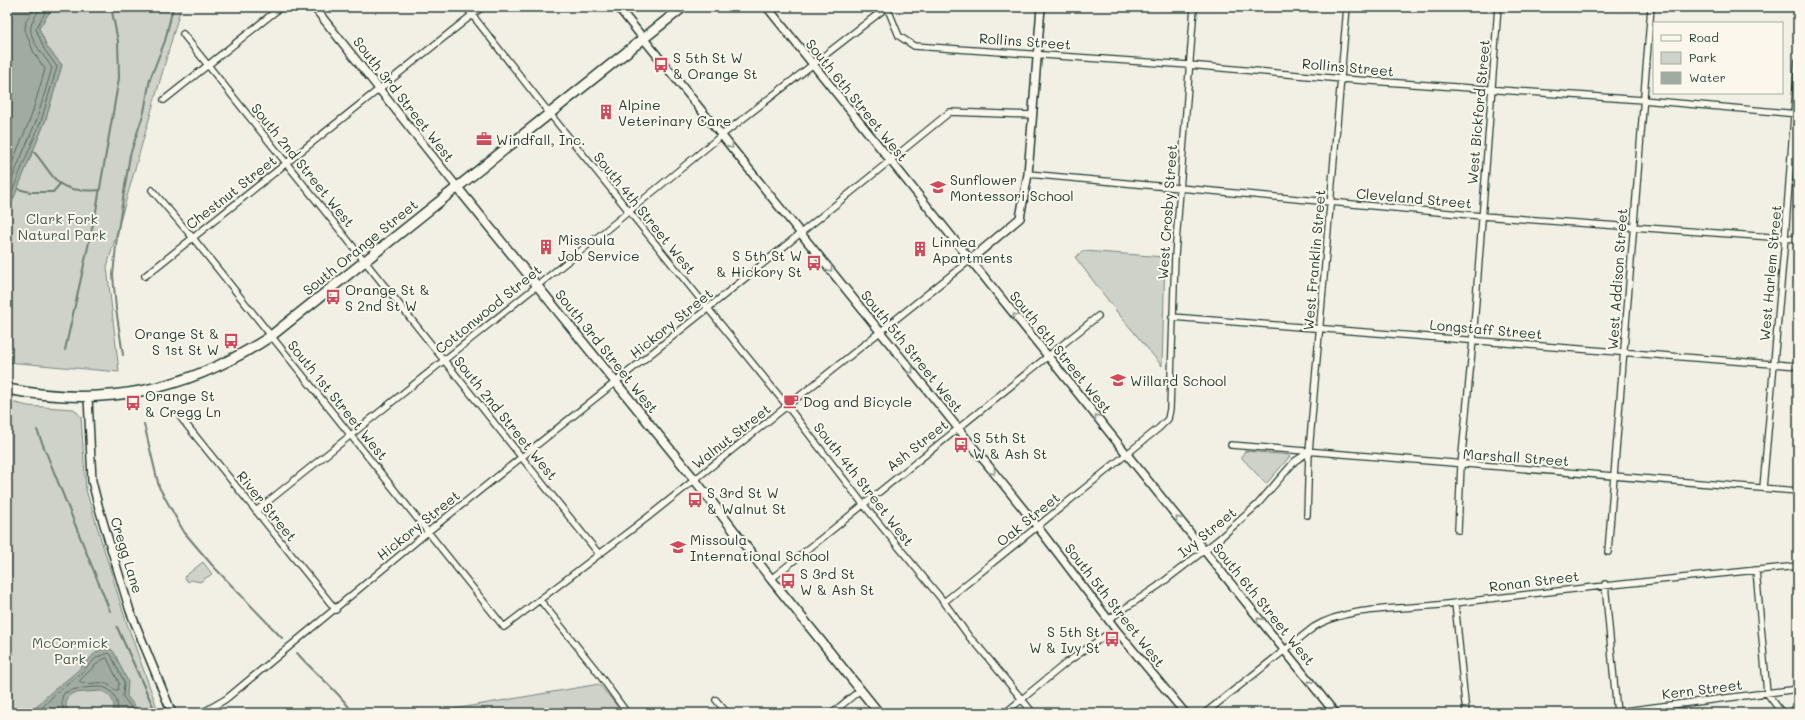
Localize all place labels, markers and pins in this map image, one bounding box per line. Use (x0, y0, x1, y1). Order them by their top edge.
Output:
place label: S 5th St W & Orange St (673, 48, 758, 83)
bus stop icon: S 5th St W & Orange St (652, 56, 670, 74)
place label: Alpine Veterinary Care (618, 95, 732, 130)
building icon: Alpine Veterinary Care (597, 103, 615, 121)
office icon: Windfall, Inc. (475, 130, 493, 148)
place label: Windfall, Inc. (496, 130, 585, 149)
place label: Sunflower Montessori School (950, 170, 1074, 205)
school or university icon: Sunflower Montessori School (929, 178, 947, 196)
place label: Missoula Job Service (558, 230, 640, 265)
place label: Linnea Apartments (932, 232, 1013, 267)
building icon: Missoula Job Service (537, 238, 555, 256)
building icon: Linnea Apartments (911, 240, 929, 258)
place label: S 5th St W & Hickory St (716, 246, 802, 281)
bus stop icon: S 5th St W & Hickory St (805, 254, 823, 272)
place label: Orange St & S 2nd St W (345, 280, 430, 315)
bus stop icon: Orange St & S 2nd St W (324, 288, 342, 306)
place label: Orange St & S 1st St W (135, 324, 219, 359)
bus stop icon: Orange St & S 1st St W (222, 332, 240, 350)
school or university icon: Willard School (1109, 371, 1127, 389)
place label: Willard School (1130, 371, 1227, 390)
place label: Orange St & Cregg Ln (145, 386, 221, 421)
cafe icon: Dog and Bicycle (782, 392, 800, 410)
place label: Dog and Bicycle (803, 392, 912, 411)
bus stop icon: Orange St & Cregg Ln (124, 394, 142, 412)
place label: S 5th St W & Ash St (973, 428, 1047, 463)
bus stop icon: S 5th St W & Ash St (952, 436, 970, 454)
place label: S 3rd St W & Walnut St (707, 483, 786, 518)
bus stop icon: S 3rd St W & Walnut St (686, 491, 704, 509)
place label: Missoula International School (690, 530, 830, 565)
school or university icon: Missoula International School (669, 538, 687, 556)
place label: S 3rd St W & Ash St (800, 564, 874, 599)
bus stop icon: S 3rd St W & Ash St (779, 572, 797, 590)
place label: S 5th St W & Ivy St (1029, 622, 1100, 657)
bus stop icon: S 5th St W & Ivy St (1103, 630, 1121, 648)

